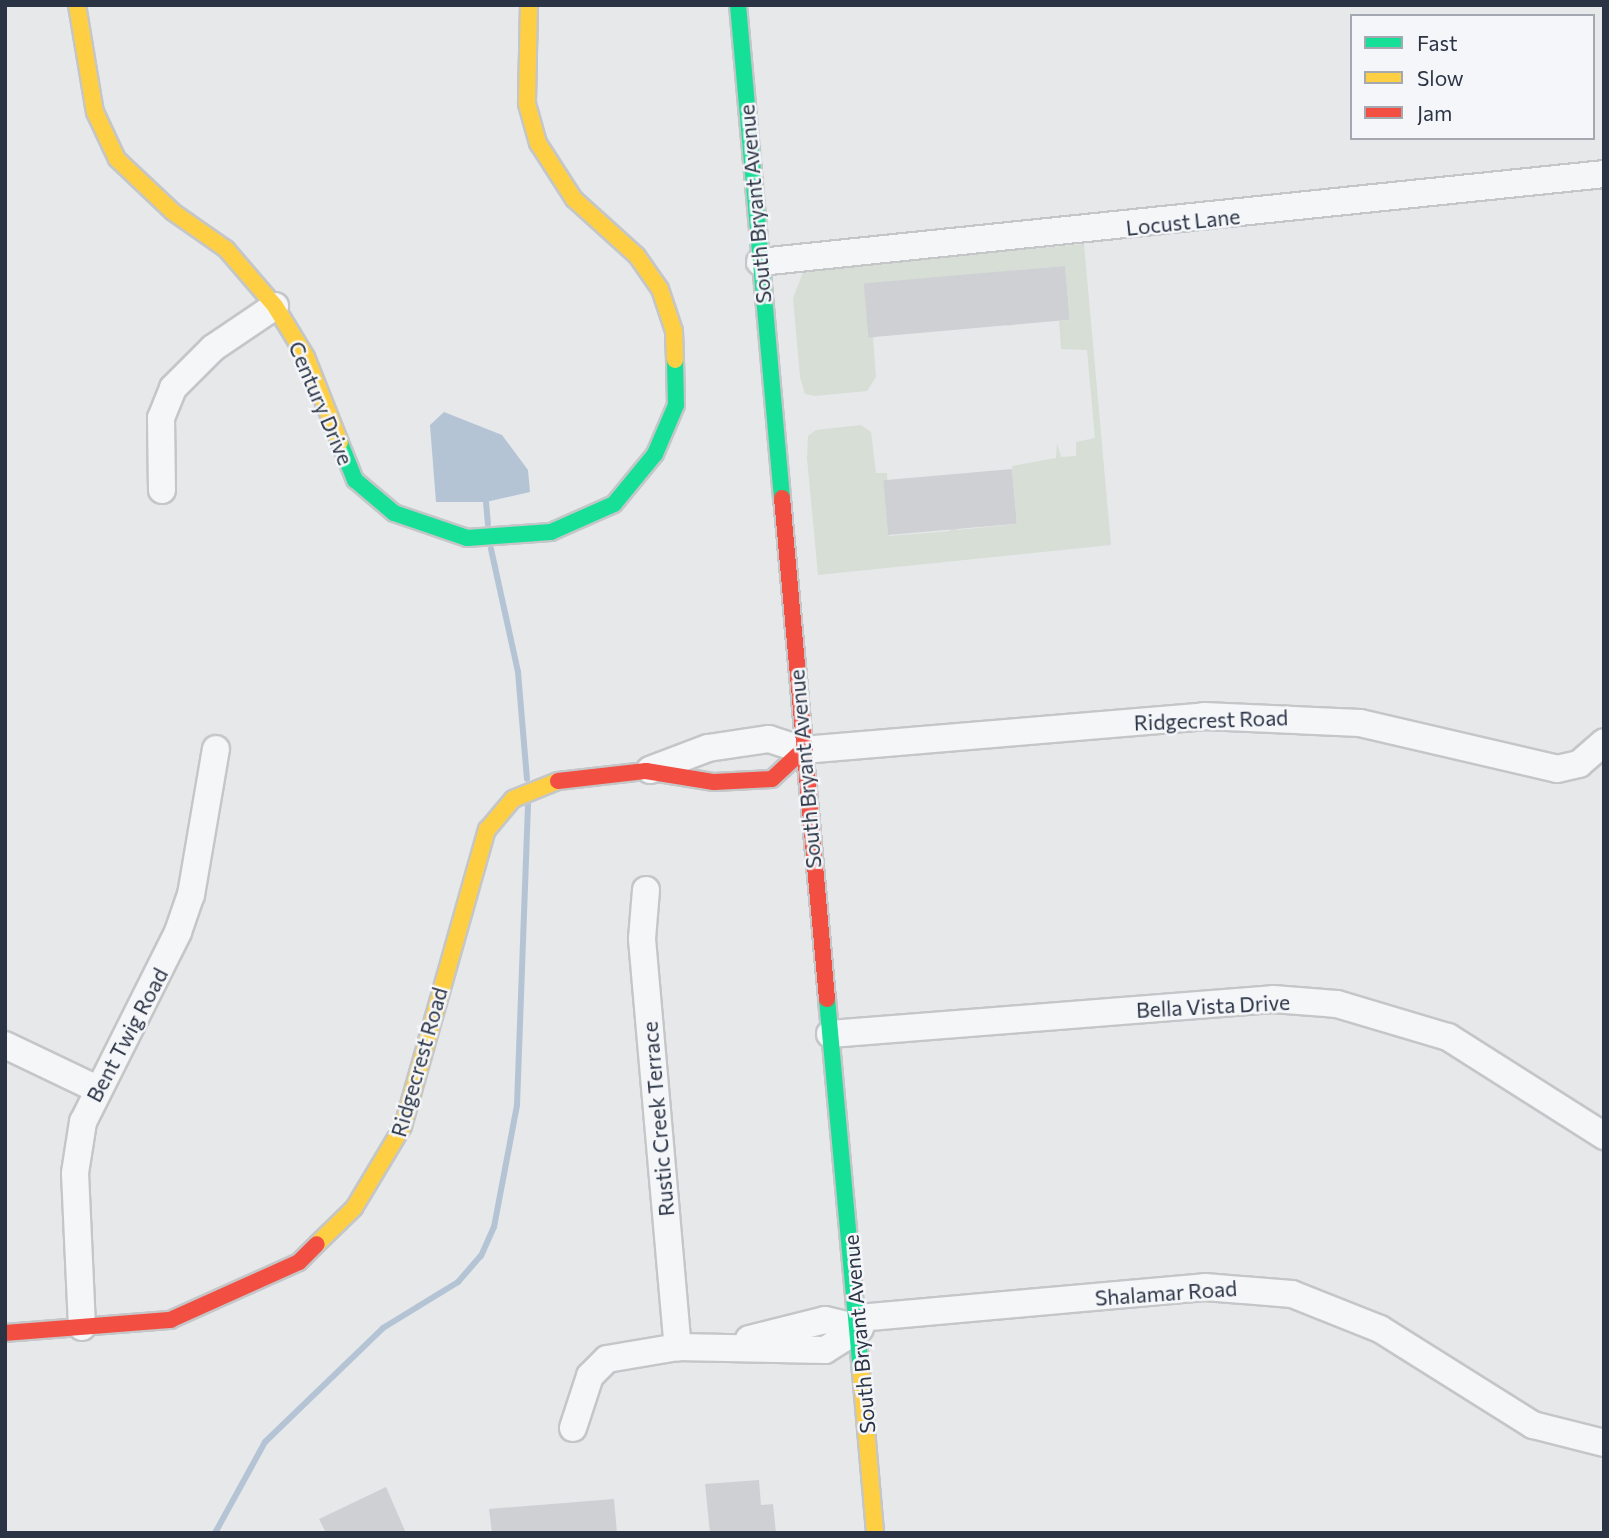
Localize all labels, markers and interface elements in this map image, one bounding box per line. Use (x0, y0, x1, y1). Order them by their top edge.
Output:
legend (1350, 14, 1595, 140)
text: Fast (1417, 30, 1458, 55)
text: Slow (1417, 65, 1464, 90)
text: Jam (1417, 100, 1452, 125)
street label: South Bryant Avenue (734, 104, 776, 304)
street label: Locust Lane (1125, 203, 1241, 241)
street label: Century Drive (284, 337, 358, 469)
street label: South Bryant Avenue (784, 669, 826, 869)
street label: Ridgecrest Road (1133, 705, 1289, 735)
street label: Bent Twig Road (81, 964, 173, 1106)
street label: Ridgecrest Road (386, 984, 452, 1140)
street label: Bella Vista Drive (1135, 989, 1291, 1023)
street label: Rustic Creek Terrace (637, 1021, 679, 1217)
street label: South Bryant Avenue (838, 1234, 880, 1434)
street label: Shalamar Road (1094, 1275, 1238, 1311)

